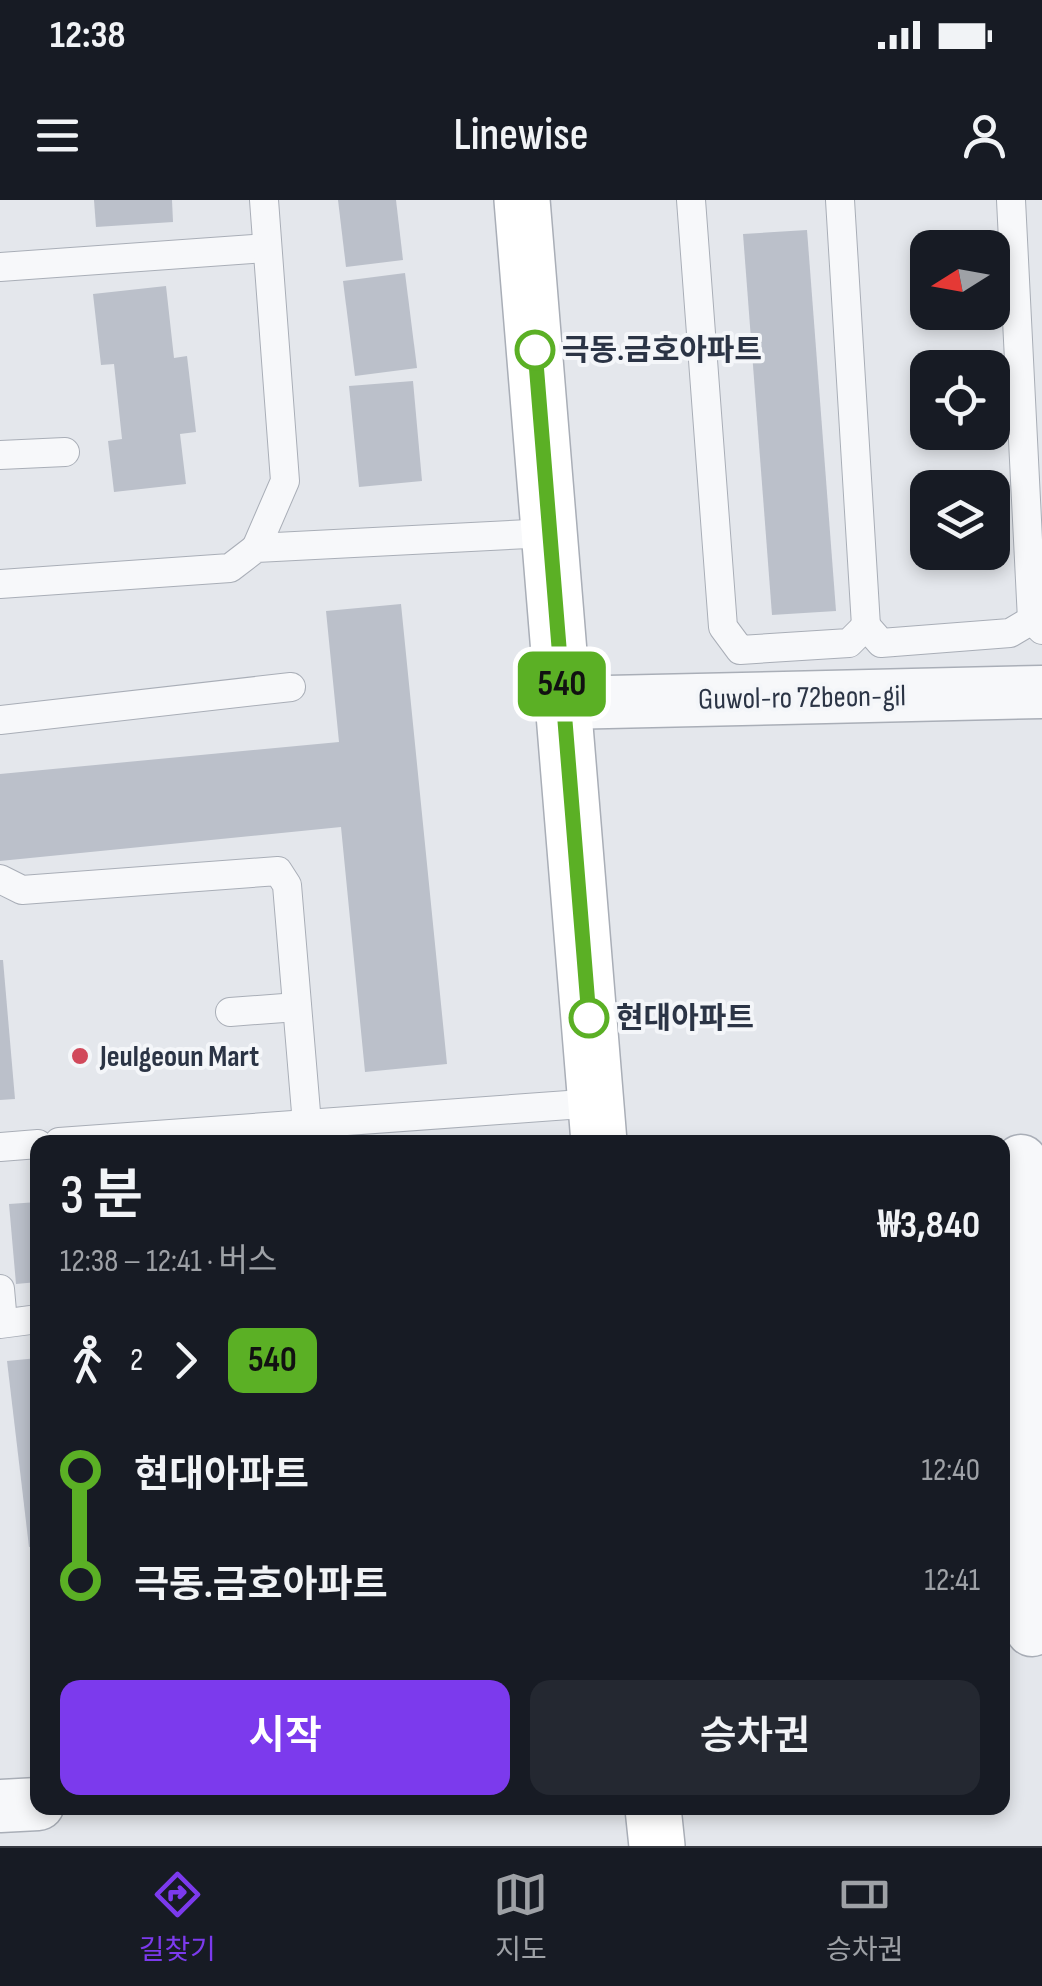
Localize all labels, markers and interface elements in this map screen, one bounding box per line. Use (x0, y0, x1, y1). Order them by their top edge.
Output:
text: 12:38 (50, 13, 125, 58)
icon: menu (30, 108, 85, 163)
text: Linewise (453, 108, 589, 163)
icon: person (957, 108, 1012, 163)
north arrow (910, 230, 1010, 330)
map controls (910, 230, 1010, 570)
marker: 극동.금호아파트 (516, 331, 554, 369)
place label: 극동.금호아파트 (562, 333, 762, 369)
button: locate (910, 350, 1010, 450)
button: layers (910, 470, 1010, 570)
line badge: 540 (504, 652, 620, 716)
text: 540 (538, 663, 586, 706)
street label: Guwol-ro 72beon-gil (698, 678, 906, 718)
marker: 현대아파트 (570, 999, 608, 1037)
place label: 현대아파트 (616, 1001, 754, 1037)
place label: Jeulgeoun Mart (99, 1039, 259, 1075)
marker: Jeulgeoun Mart (69, 1045, 91, 1067)
text: 3 분 (60, 1163, 143, 1230)
text: ₩3,840 (878, 1203, 980, 1248)
text: 12:38 – 12:41 · 버스 (60, 1242, 277, 1281)
icon: walk (60, 1333, 115, 1388)
icon: forward (158, 1333, 213, 1388)
text: 540 (248, 1339, 297, 1382)
text: 2 (130, 1341, 143, 1380)
text: 12:40 (922, 1451, 980, 1490)
text: 현대아파트 (134, 1453, 309, 1498)
text: 12:41 (925, 1561, 980, 1600)
text: 극동.금호아파트 (134, 1563, 387, 1608)
button: 시작 (60, 1680, 510, 1795)
button: 승차권 (530, 1680, 980, 1795)
tab: 길찾기 (139, 1867, 216, 1967)
tab: 지도 (493, 1867, 548, 1967)
tab: 승차권 (826, 1867, 903, 1967)

